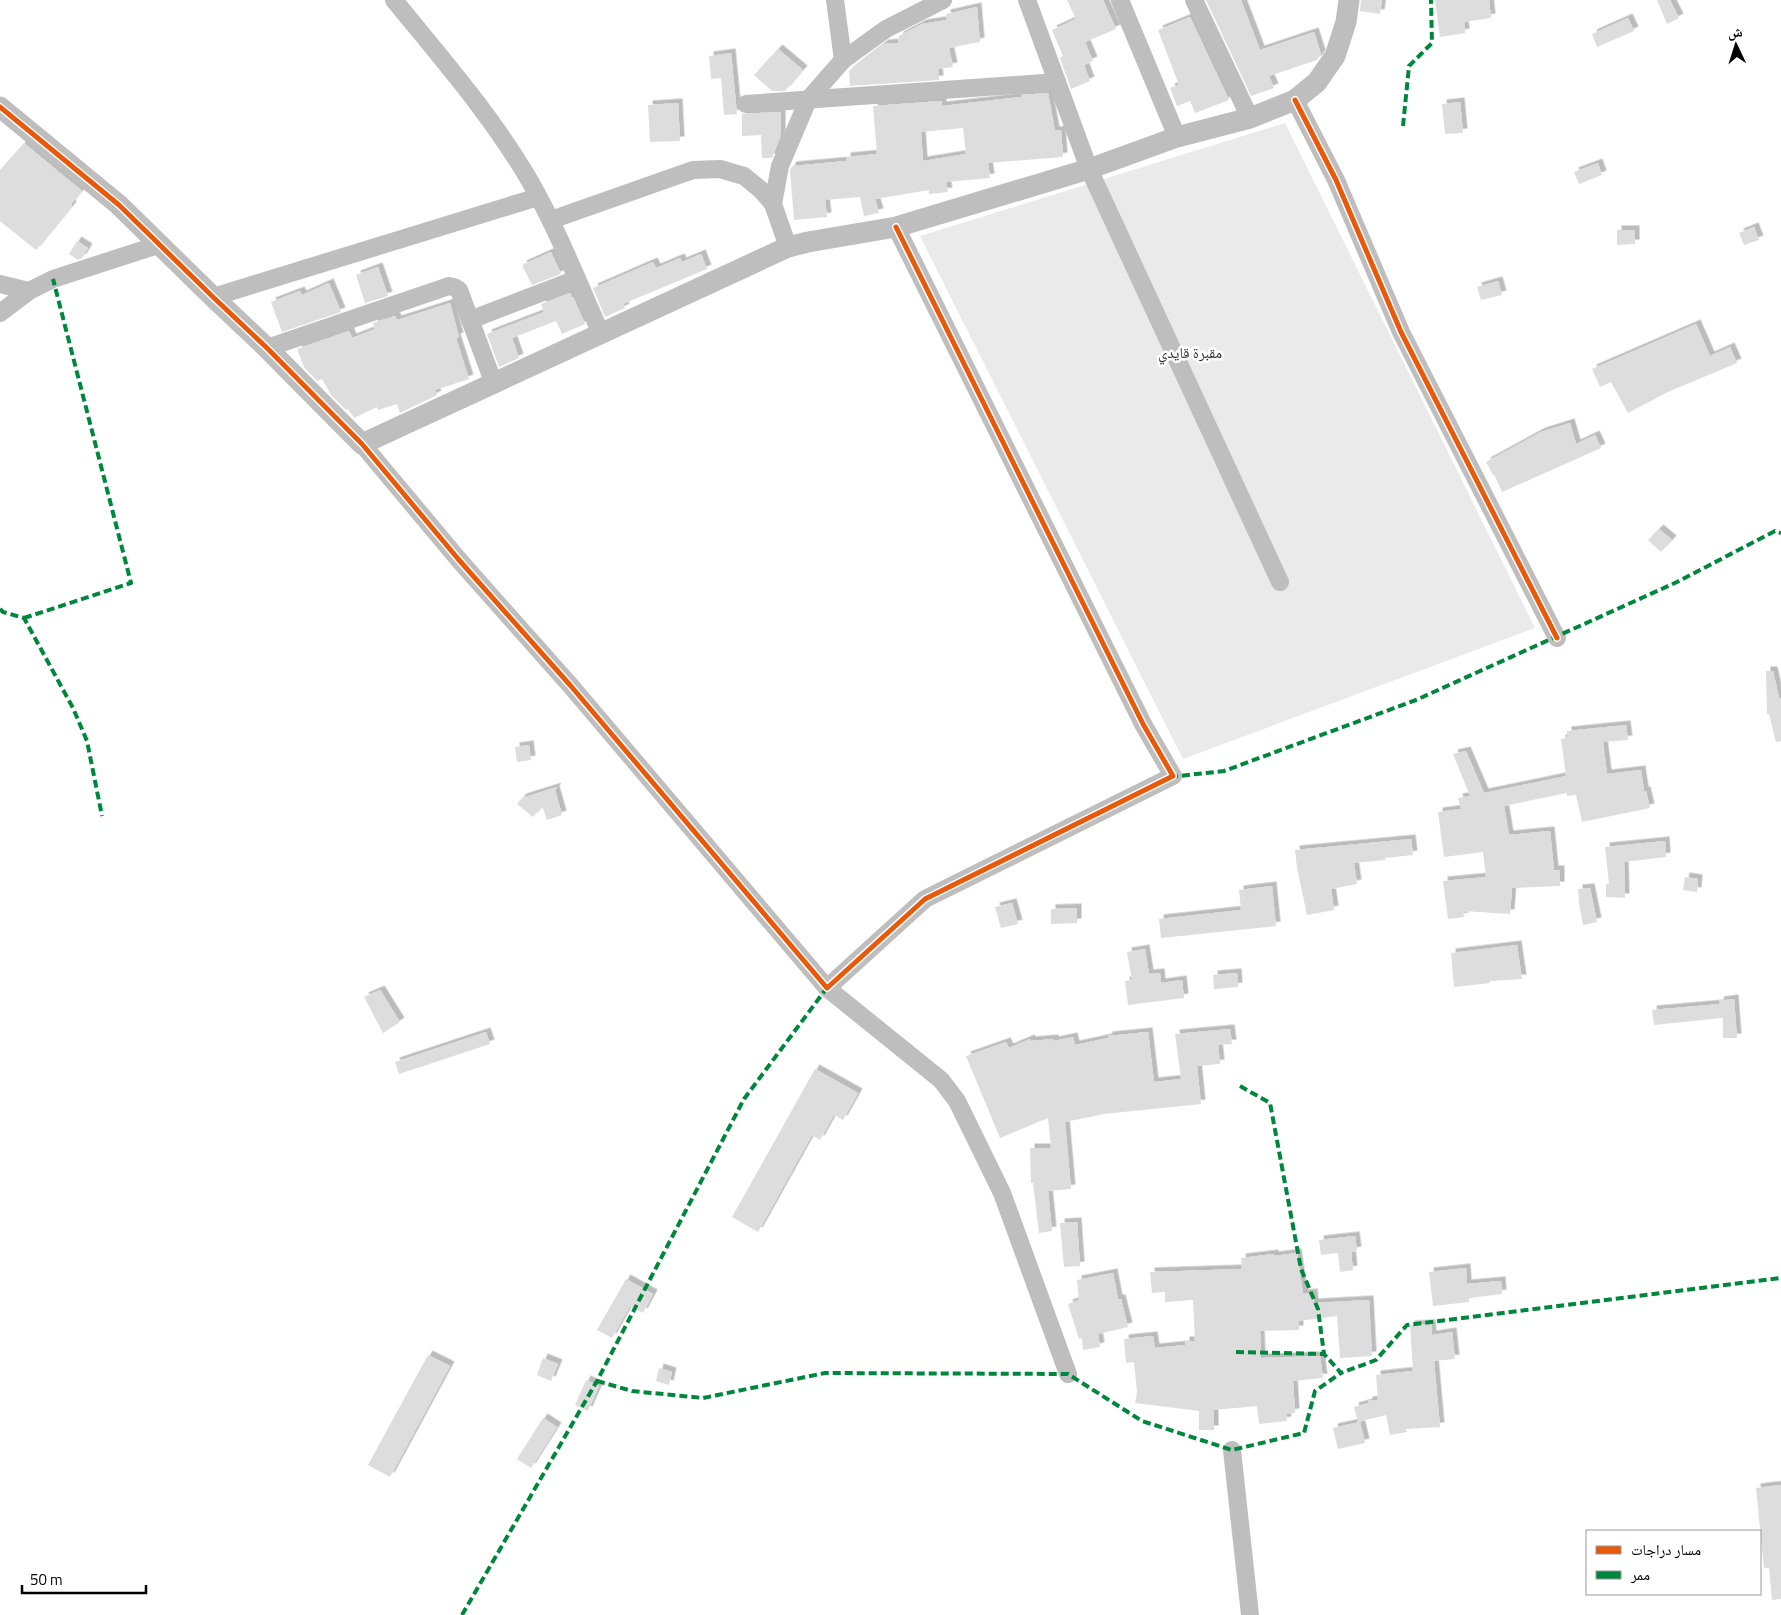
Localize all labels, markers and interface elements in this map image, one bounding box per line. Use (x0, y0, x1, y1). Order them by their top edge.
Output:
north arrow (1711, 20, 1761, 70)
text: ش (1727, 21, 1743, 43)
park label: مقبرة قايدي (1158, 341, 1222, 365)
legend (1586, 1530, 1761, 1595)
text: مسار دراجات (1631, 1538, 1701, 1561)
scale bar (22, 1562, 146, 1594)
text: ممر (1630, 1563, 1650, 1586)
text: 50 m (30, 1568, 63, 1591)

